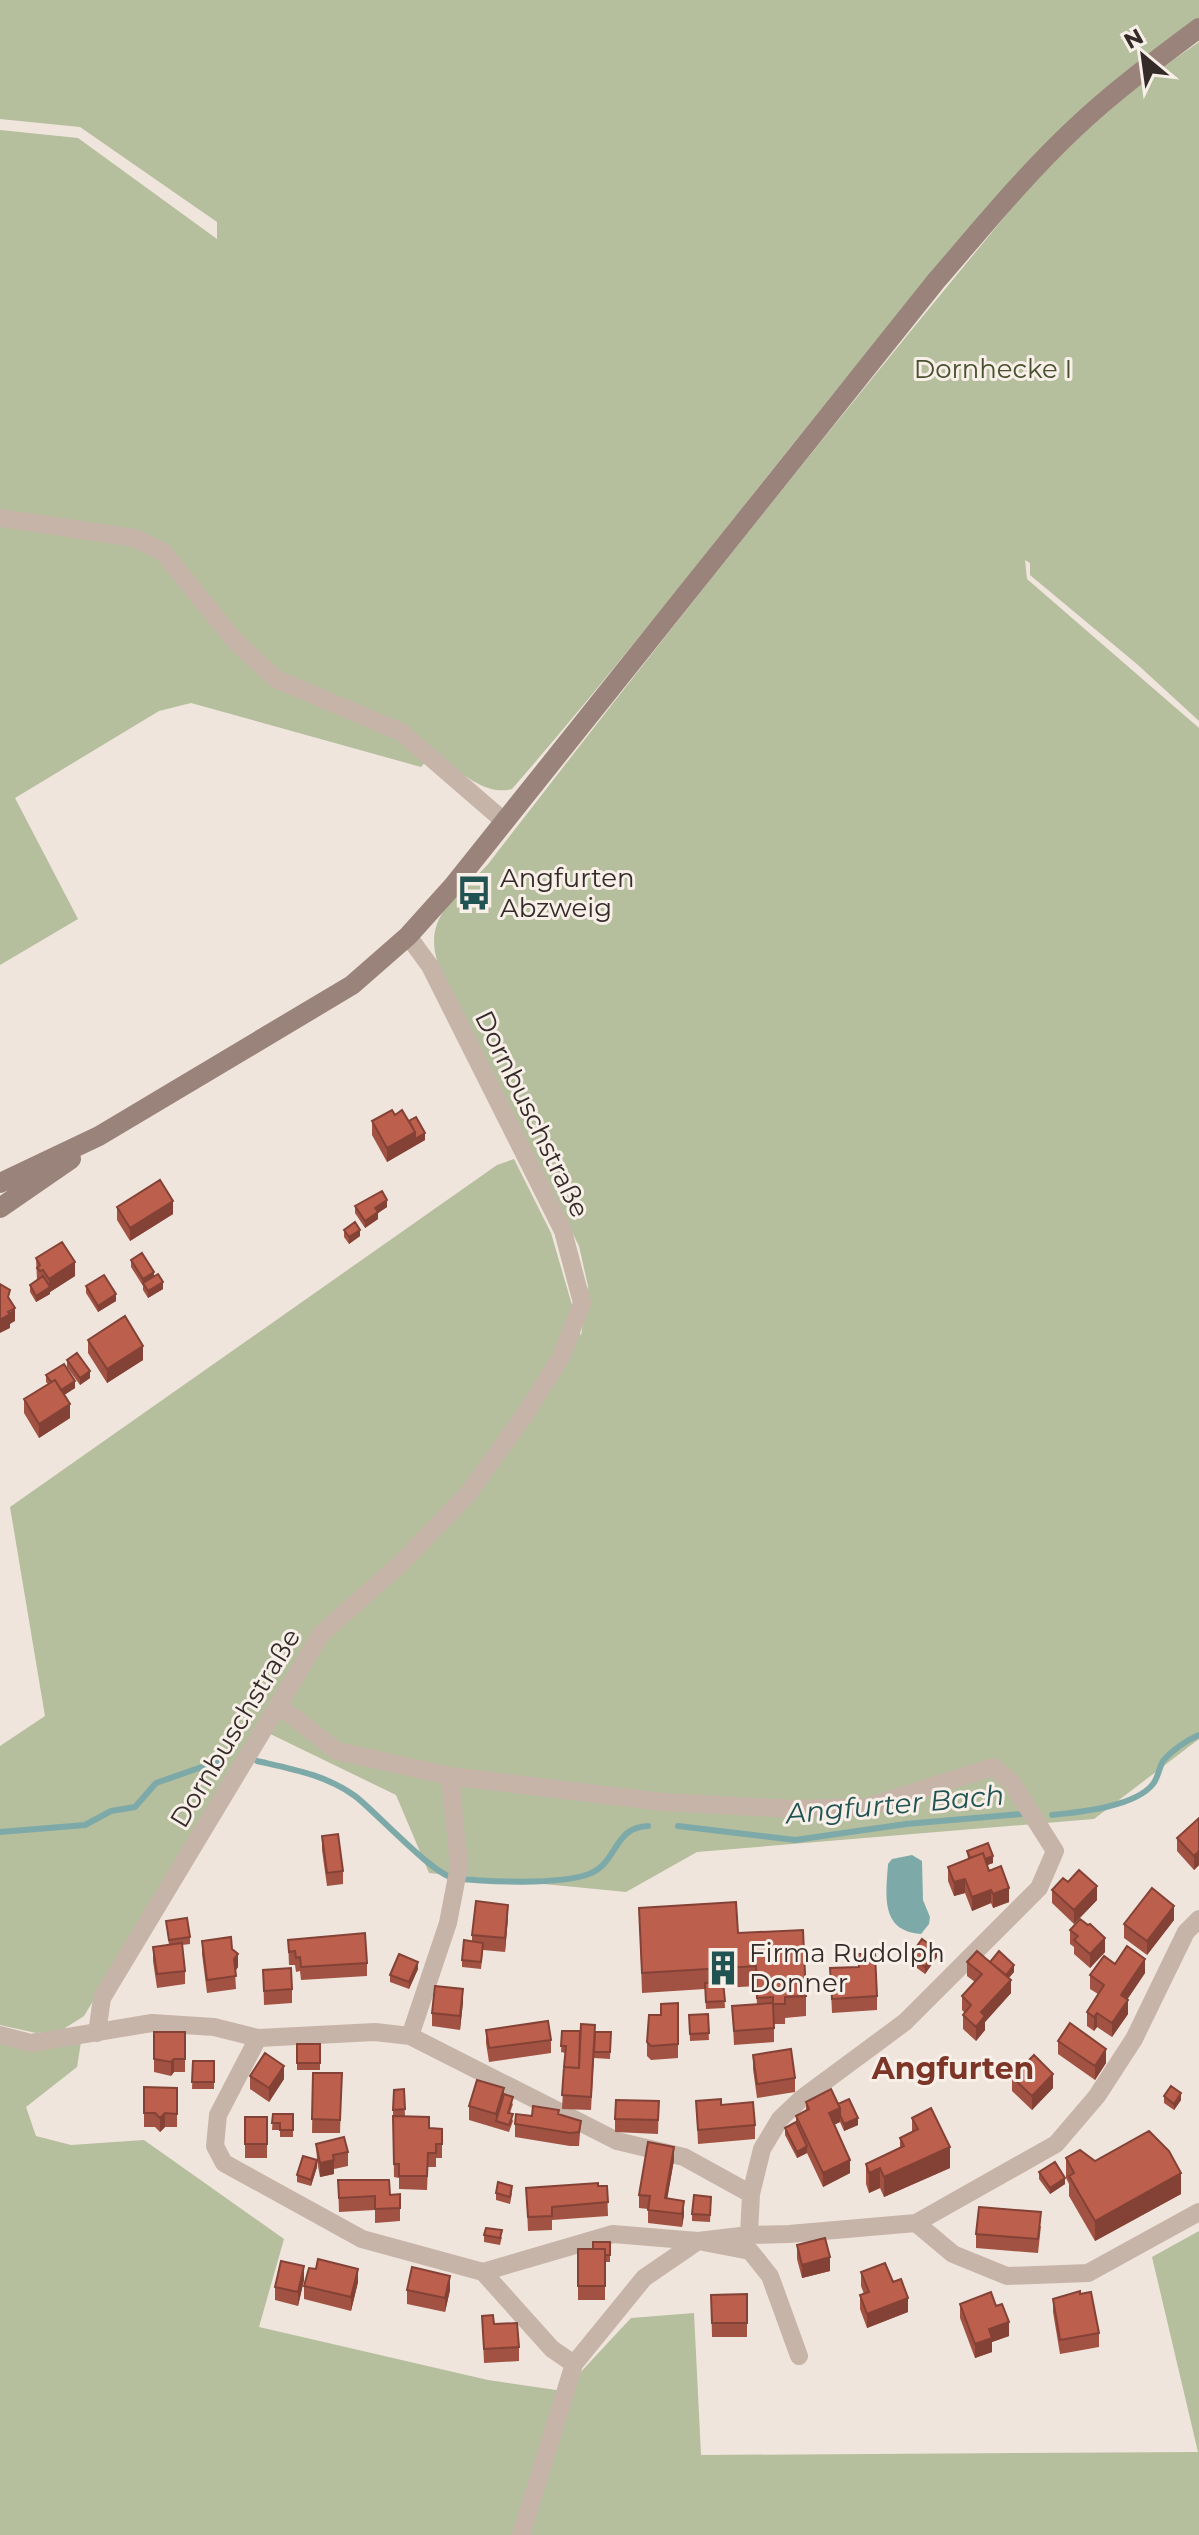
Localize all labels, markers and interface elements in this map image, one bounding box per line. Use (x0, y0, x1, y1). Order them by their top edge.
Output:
north arrow (1103, 16, 1183, 96)
text: N (1119, 23, 1148, 55)
park label: Dornhecke I (914, 353, 1072, 385)
place label: Angfurten Abzweig (500, 862, 634, 924)
bus stop icon: Angfurten Abzweig (455, 874, 493, 912)
street label: Dornbuschstraße (468, 1005, 596, 1223)
street label: Dornbuschstraße (163, 1623, 307, 1833)
water label: Angfurter Bach (782, 1778, 1006, 1831)
place label: Firma Rudolph Donner (749, 1937, 945, 1999)
building icon: Firma Rudolph Donner (704, 1949, 742, 1987)
district label: Angfurten (871, 2050, 1034, 2087)

